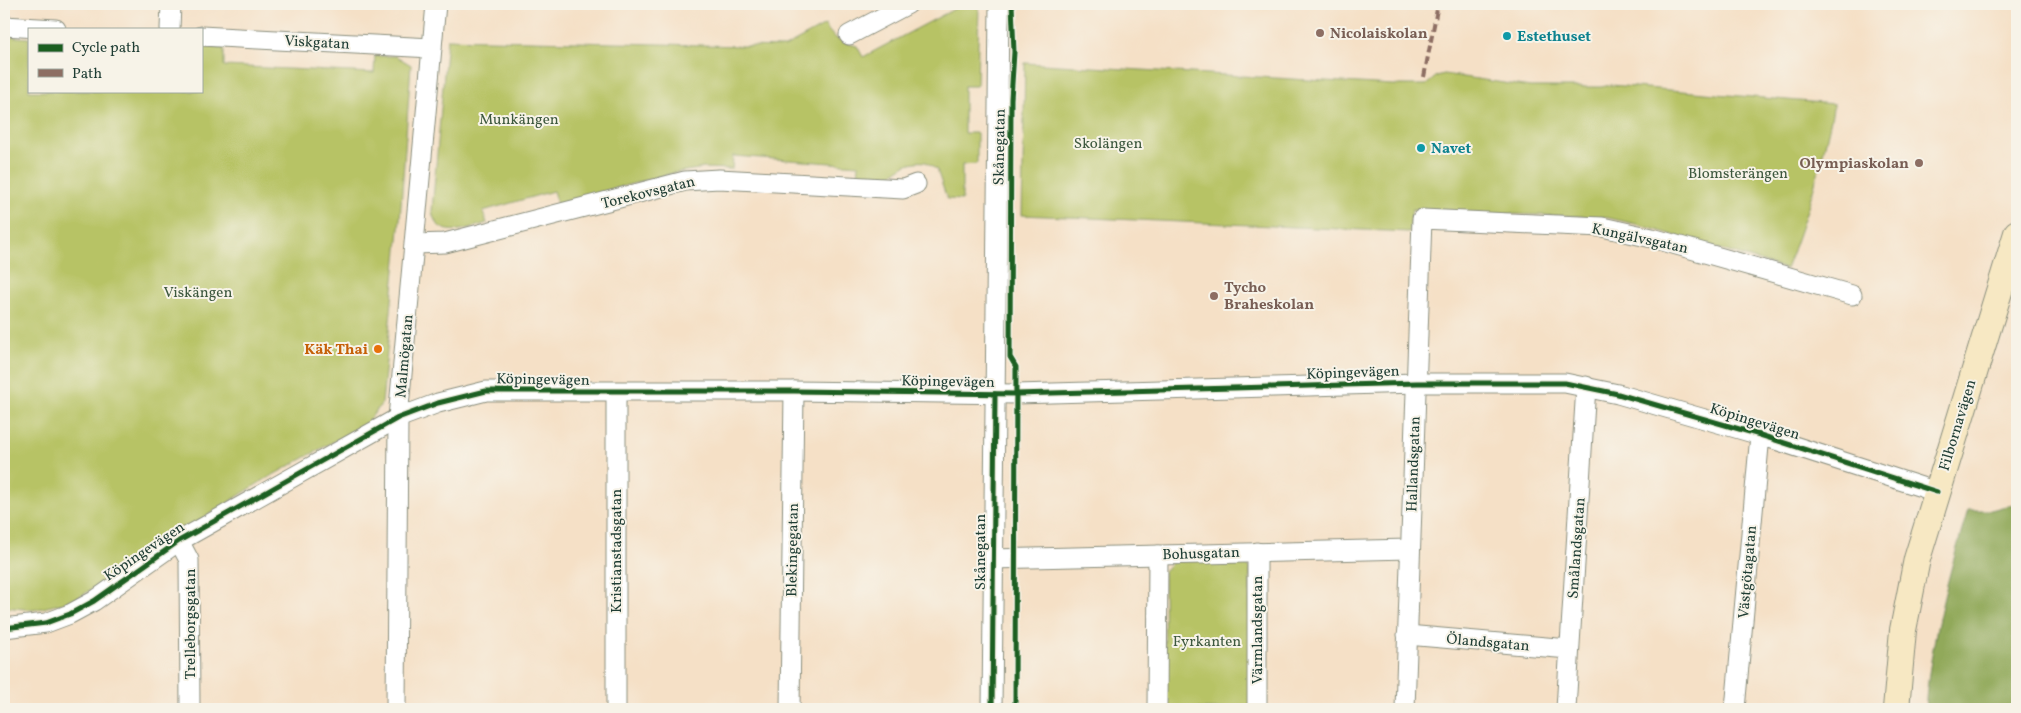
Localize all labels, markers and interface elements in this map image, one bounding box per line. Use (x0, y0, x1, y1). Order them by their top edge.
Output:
place label: Nicolaiskolan (1330, 24, 1428, 45)
marker: Nicolaiskolan (1314, 27, 1326, 39)
place label: Estethuset (1517, 27, 1591, 48)
legend (28, 28, 202, 92)
marker: Estethuset (1501, 30, 1513, 42)
street label: Viskgatan (284, 31, 350, 56)
text: Cycle path (72, 38, 140, 59)
text: Path (72, 64, 102, 85)
street label: Skånegatan (989, 109, 1012, 186)
park label: Munkängen (479, 110, 559, 131)
park label: Skolängen (1074, 134, 1142, 155)
place label: Navet (1431, 139, 1471, 160)
marker: Navet (1415, 142, 1427, 154)
place label: Olympiaskolan (1799, 154, 1909, 175)
marker: Olympiaskolan (1913, 157, 1925, 169)
park label: Blomsterängen (1688, 164, 1788, 185)
street label: Torekovsgatan (599, 172, 697, 215)
street label: Kungälvsgatan (1589, 219, 1690, 260)
place label: Tycho Braheskolan (1224, 278, 1314, 316)
park label: Viskängen (164, 283, 232, 304)
marker: Tycho Braheskolan (1208, 290, 1220, 302)
street label: Malmögatan (391, 313, 420, 399)
place label: Käk Thai (304, 340, 368, 361)
marker: Käk Thai (372, 343, 384, 355)
street label: Köpingevägen (1306, 361, 1400, 386)
street label: Köpingevägen (496, 369, 590, 392)
street label: Köpingevägen (901, 371, 995, 394)
street label: Filbornavägen (1935, 377, 1982, 474)
street label: Köpingevägen (1707, 399, 1802, 446)
street label: Hallandsgatan (1402, 416, 1427, 512)
street label: Kristianstadsgatan (607, 489, 628, 613)
street label: Smålandsgatan (1563, 497, 1592, 599)
street label: Blekingegatan (782, 503, 805, 597)
street label: Skånegatan (971, 514, 992, 590)
street label: Köpingevägen (100, 517, 189, 587)
street label: Västgötagatan (1734, 525, 1763, 620)
street label: Bohusgatan (1162, 543, 1240, 566)
street label: Trelleborgsgatan (181, 569, 202, 679)
street label: Värmlandsgatan (1248, 576, 1269, 684)
street label: Ölandsgatan (1445, 629, 1530, 658)
park label: Fyrkanten (1173, 632, 1241, 653)

